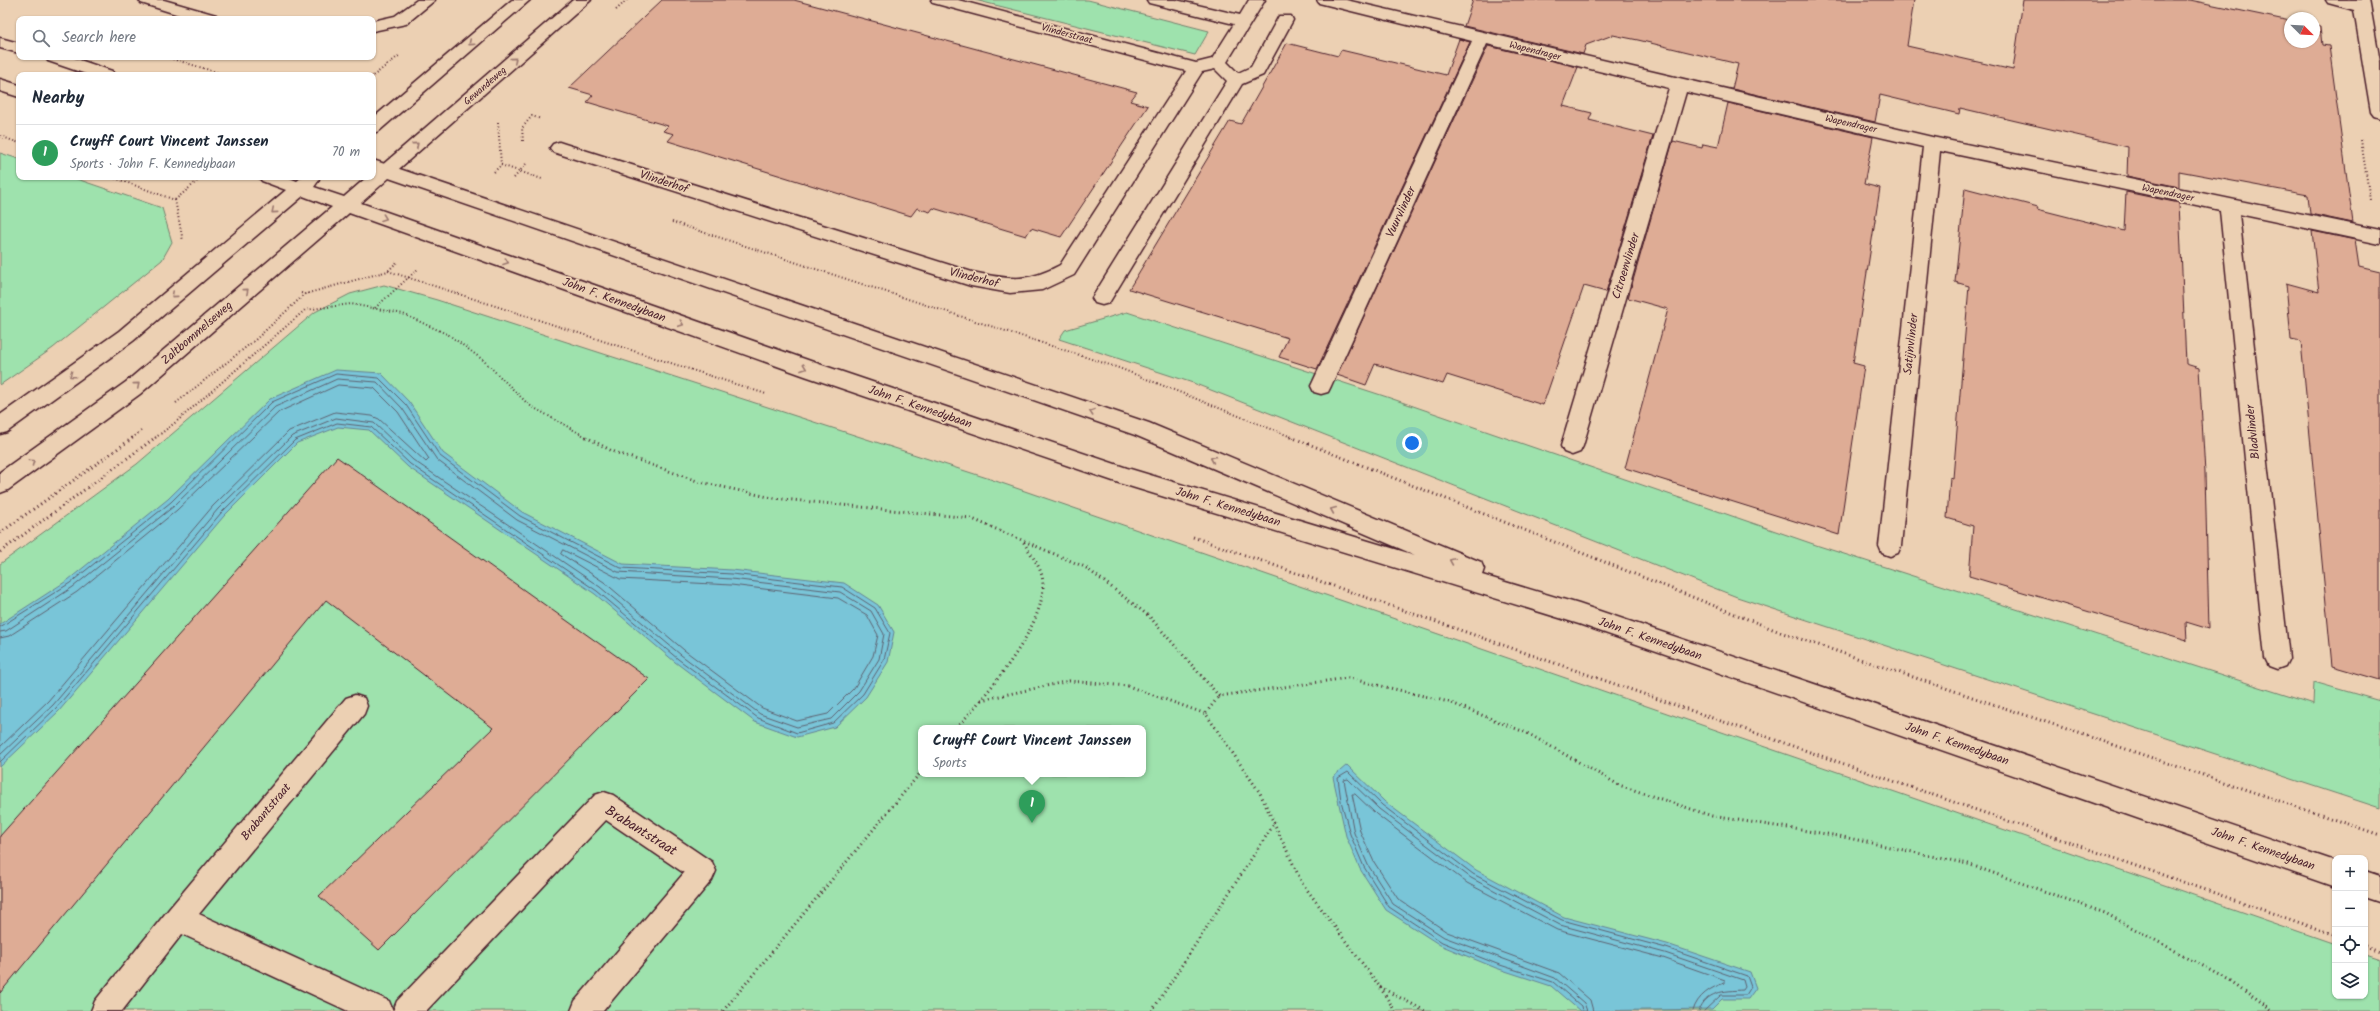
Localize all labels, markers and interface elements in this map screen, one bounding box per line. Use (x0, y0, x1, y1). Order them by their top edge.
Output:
north arrow (2284, 12, 2320, 48)
search box (16, 16, 376, 60)
street label: Vlinderstraat (1039, 19, 1095, 49)
text: Search here (62, 26, 136, 50)
icon: search (30, 27, 52, 49)
street label: Wapendrager (1508, 37, 1563, 65)
one-way arrow (468, 39, 476, 46)
one-way arrow (509, 58, 517, 65)
street label: Gewandeweg (460, 62, 510, 109)
text: Nearby (32, 85, 84, 112)
street label: Wapendrager (1824, 110, 1879, 138)
text: Cruyff Court Vincent Janssen (70, 130, 269, 154)
text: 1 (43, 142, 47, 163)
text: 70 m (332, 142, 360, 163)
one-way arrow (411, 143, 419, 150)
text: Sports · John F. Kennedybaan (70, 154, 235, 175)
street label: Vlinderhof (637, 165, 692, 199)
street label: Wapendrager (2141, 180, 2196, 206)
street label: Vuurvlinder (1381, 182, 1422, 241)
one-way arrow (271, 207, 278, 214)
one-way arrow (380, 213, 387, 222)
street label: Citroenvlinder (1607, 229, 1645, 302)
one-way arrow (503, 257, 510, 265)
street label: Vlinderhof (947, 263, 1002, 294)
street label: John F. Kennedybaan (560, 272, 668, 328)
one-way arrow (241, 289, 249, 296)
one-way arrow (172, 291, 179, 298)
street label: Zaltbommelseweg (157, 296, 237, 370)
street label: Satijnvlinder (1898, 311, 1924, 376)
one-way arrow (678, 319, 685, 328)
one-way arrow (800, 363, 807, 371)
one-way arrow (69, 370, 76, 378)
street label: John F. Kennedybaan (865, 380, 975, 434)
one-way arrow (132, 382, 139, 389)
street label: Bladvlinder (2241, 403, 2265, 460)
one-way arrow (1089, 408, 1096, 417)
your location (1402, 433, 1422, 453)
one-way arrow (1210, 456, 1218, 464)
one-way arrow (27, 459, 34, 466)
street label: John F. Kennedybaan (1173, 482, 1283, 532)
one-way arrow (1329, 507, 1337, 515)
one-way arrow (1449, 557, 1456, 565)
street label: John F. Kennedybaan (1595, 612, 1705, 666)
street label: John F. Kennedybaan (1902, 717, 2012, 771)
popup (918, 725, 1146, 777)
text: Cruyff Court Vincent Janssen (933, 729, 1131, 753)
text: Sports (933, 753, 967, 774)
street label: Brabantstraat (236, 779, 296, 845)
pin: 1 (1019, 790, 1045, 823)
street label: Brabantstraat (601, 800, 682, 862)
street label: John F. Kennedybaan (2208, 822, 2318, 876)
map controls (2332, 855, 2368, 999)
button: + (2332, 855, 2368, 891)
button: − (2332, 891, 2368, 927)
button: locate (2332, 927, 2368, 963)
button: layers (2332, 963, 2368, 999)

